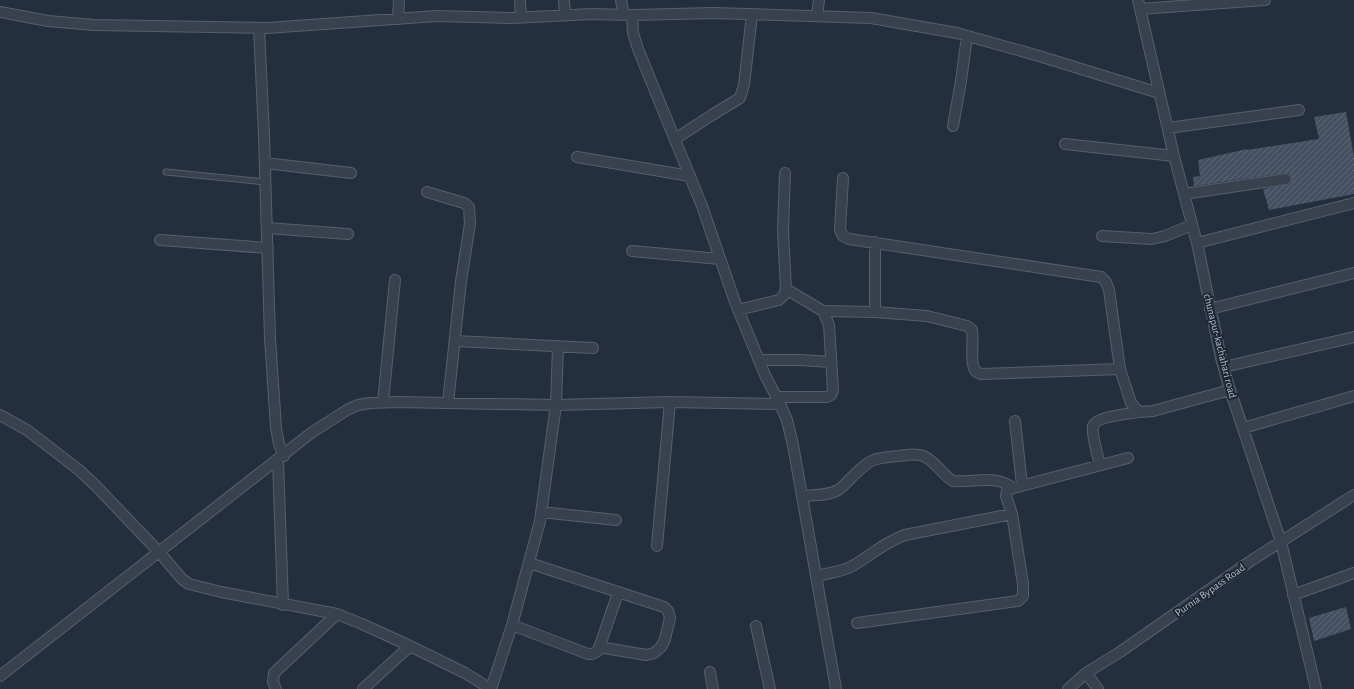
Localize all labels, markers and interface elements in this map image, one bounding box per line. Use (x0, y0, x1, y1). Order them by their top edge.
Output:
street label: chunapur-kachahari road (1202, 293, 1238, 400)
street label: Purnia Bypass Road (1173, 562, 1247, 618)

